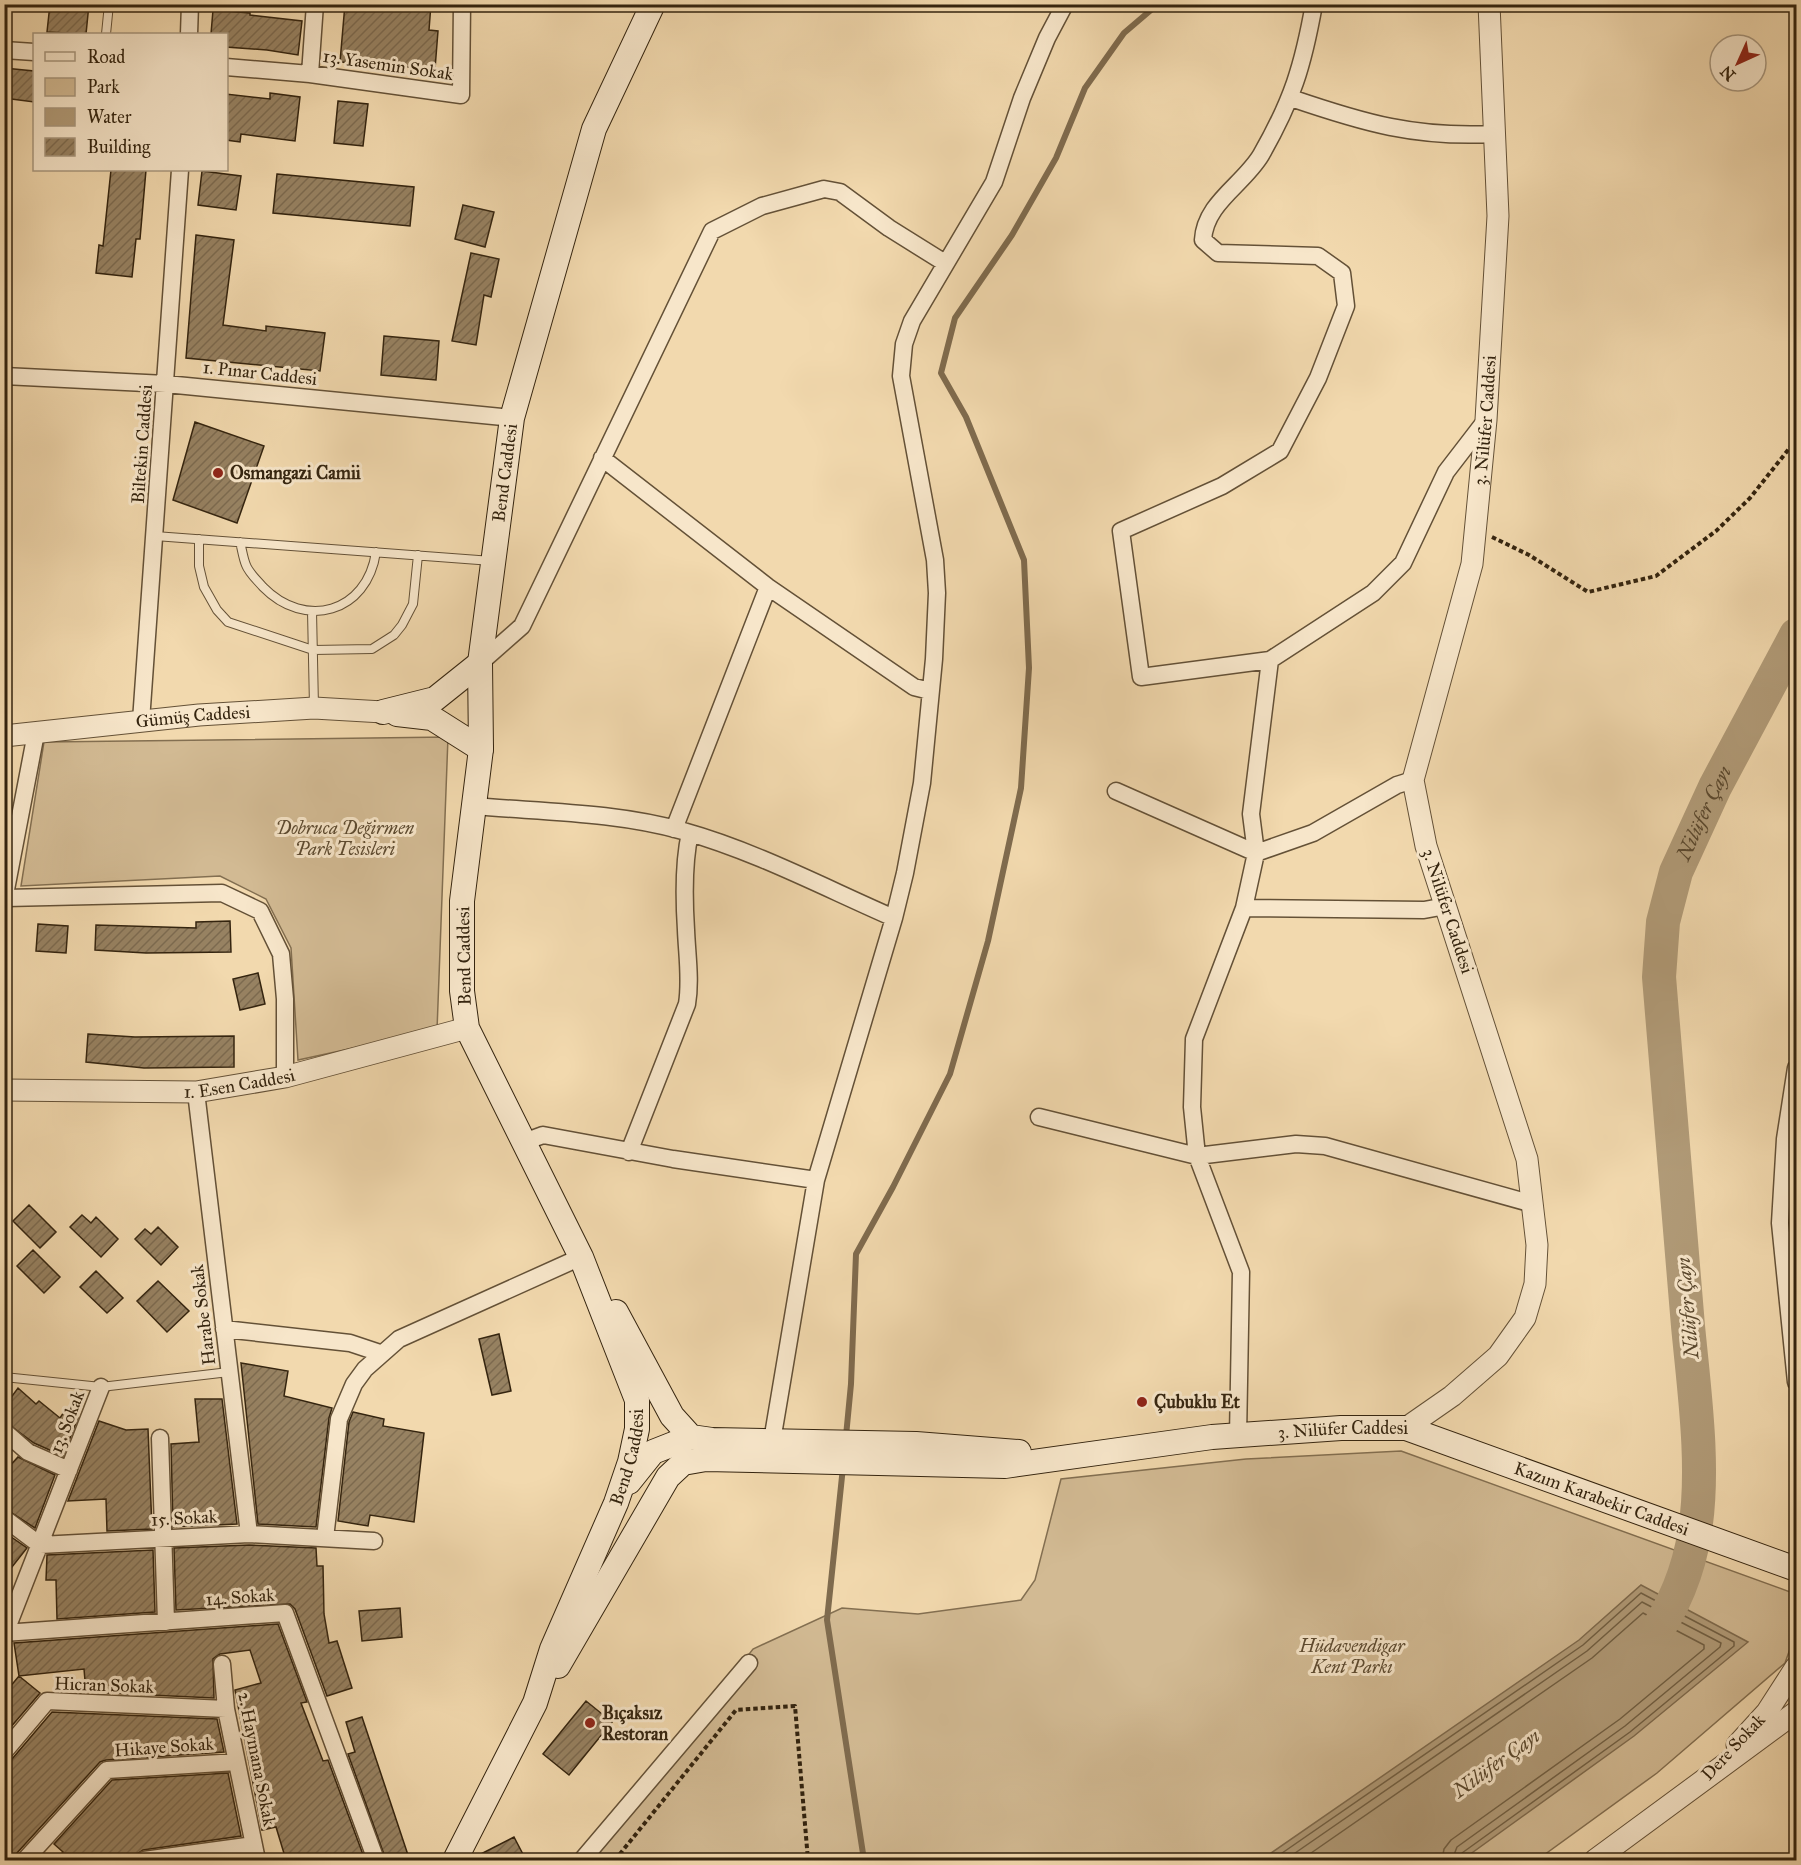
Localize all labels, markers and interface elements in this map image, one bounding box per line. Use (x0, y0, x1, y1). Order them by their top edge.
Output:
legend (33, 33, 228, 171)
north arrow (1708, 33, 1768, 93)
street label: 13. Yasemin Sokak (321, 45, 455, 85)
text: Road (87, 46, 125, 68)
text: N (1716, 61, 1739, 85)
text: Park (87, 76, 120, 98)
text: Water (87, 106, 132, 128)
text: Building (87, 136, 151, 159)
street label: 3. Nilüfer Caddesi (1469, 355, 1501, 486)
street label: 1. Pınar Caddesi (202, 356, 318, 390)
street label: Biltekin Caddesi (127, 384, 157, 504)
street label: Bend Caddesi (488, 422, 522, 523)
place label: Osmangazi Camii (230, 462, 362, 485)
marker: Osmangazi Camii (211, 466, 225, 480)
street label: Gümüş Caddesi (135, 701, 251, 733)
water label: Nilüfer Çayı (1671, 761, 1736, 865)
park label: Dobruca Değirmen Park Tesisleri (276, 817, 415, 860)
street label: 3. Nilüfer Caddesi (1417, 846, 1479, 976)
street label: Bend Caddesi (452, 906, 476, 1006)
street label: 1. Esen Caddesi (184, 1064, 298, 1103)
water label: Nilüfer Çayı (1671, 1256, 1703, 1361)
street label: Harabe Sokak (186, 1263, 220, 1367)
street label: 13. Sokak (45, 1387, 89, 1457)
place label: Çubuklu Et (1154, 1391, 1241, 1414)
marker: Çubuklu Et (1135, 1395, 1149, 1409)
street label: Bend Caddesi (605, 1409, 648, 1508)
street label: 3. Nilüfer Caddesi (1277, 1417, 1408, 1443)
street label: Kazım Karabekir Caddesi (1511, 1457, 1692, 1540)
street label: 15. Sokak (150, 1505, 218, 1531)
street label: 14. Sokak (205, 1584, 276, 1610)
park label: Hüdavendigar Kent Parkı (1298, 1635, 1406, 1678)
street label: Hicran Sokak (54, 1672, 155, 1698)
street label: 2. Haymana Sokak (233, 1690, 281, 1828)
place label: Bıçaksız Restoran (602, 1702, 668, 1745)
street label: Dere Sokak (1696, 1709, 1770, 1785)
marker: Bıçaksız Restoran (583, 1716, 597, 1730)
water label: Nilüfer Çayı (1447, 1723, 1544, 1803)
street label: Hikaye Sokak (114, 1733, 215, 1761)

